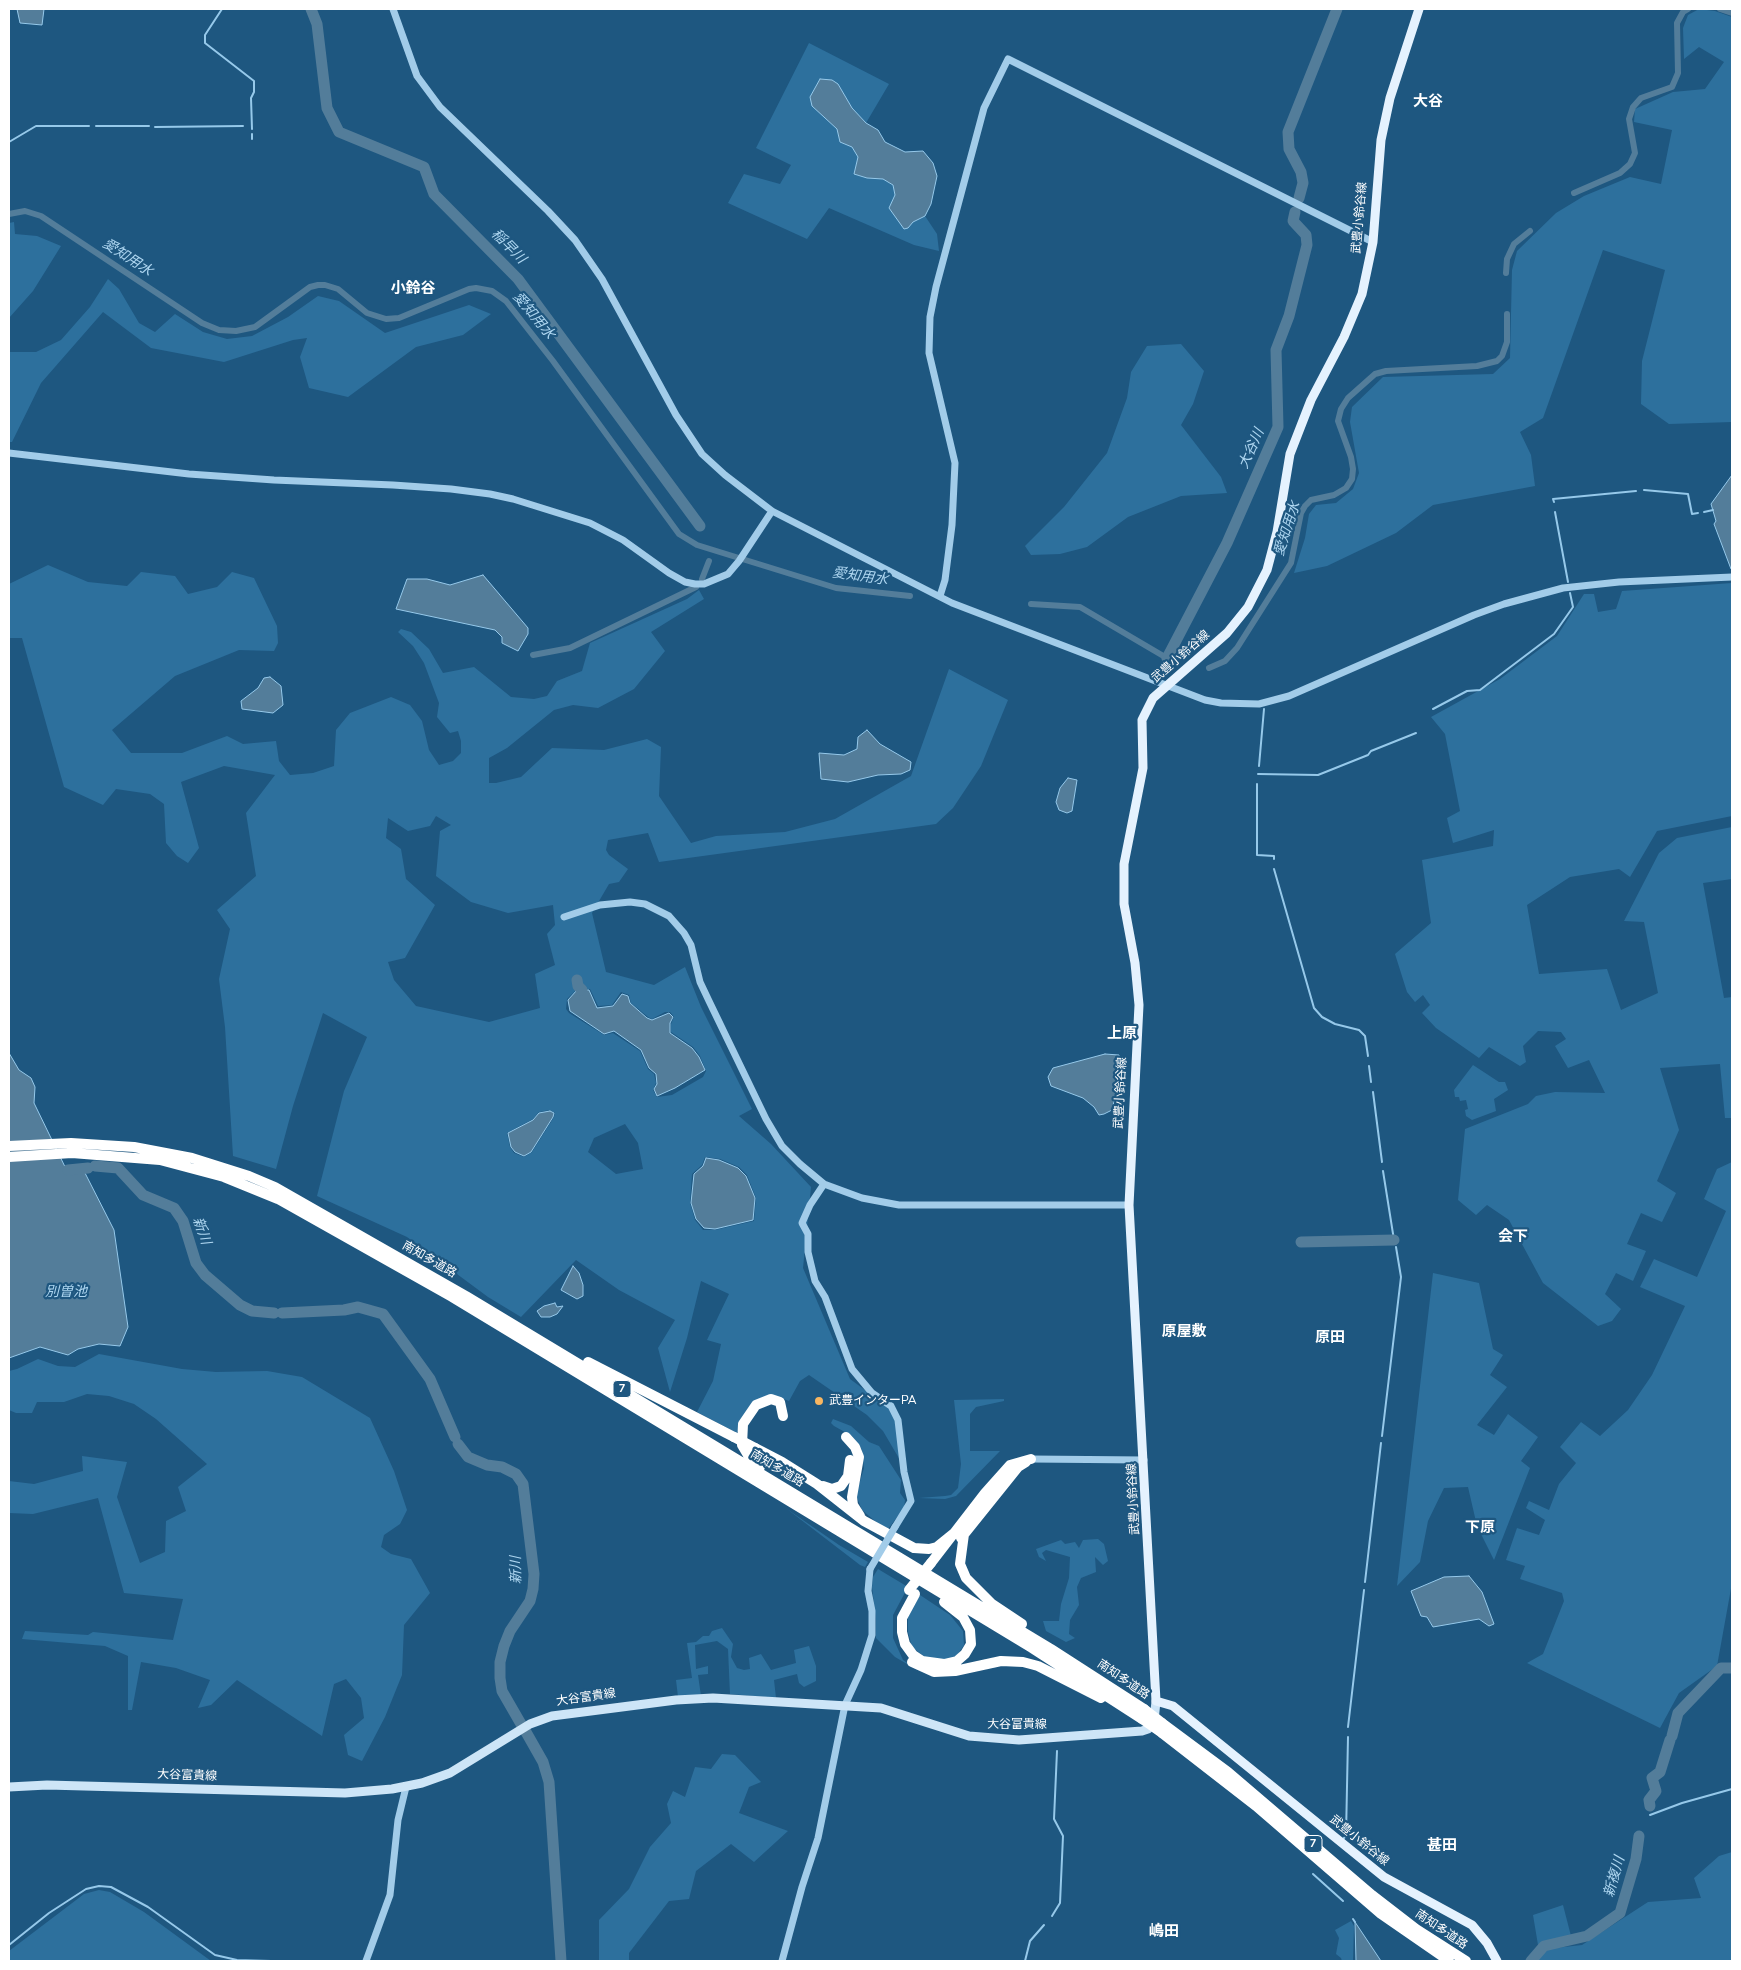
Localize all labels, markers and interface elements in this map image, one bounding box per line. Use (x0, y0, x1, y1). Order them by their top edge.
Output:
district label: 大谷 (1413, 93, 1443, 111)
street label: 武豊小鈴谷線 (1350, 182, 1370, 254)
water label: 稲早川 (487, 226, 529, 268)
water label: 愛知用水 (99, 236, 155, 280)
district label: 小鈴谷 (391, 280, 435, 298)
water label: 愛知用水 (509, 289, 557, 343)
water label: 大谷川 (1236, 426, 1268, 472)
water label: 愛知用水 (1271, 500, 1305, 558)
water label: 愛知用水 (831, 565, 889, 589)
street label: 武豊小鈴谷線 (1149, 628, 1213, 686)
district label: 上原 (1107, 1025, 1137, 1043)
street label: 武豊小鈴谷線 (1112, 1057, 1130, 1129)
water label: 新川 (188, 1215, 214, 1247)
district label: 会下 (1498, 1228, 1528, 1246)
street label: 南知多道路 (399, 1239, 459, 1281)
water label: 別曽池 (45, 1285, 87, 1301)
district label: 原屋敷 (1162, 1323, 1206, 1341)
district label: 原田 (1315, 1329, 1345, 1347)
road number: 7 (613, 1380, 631, 1398)
place label: 武豊インターPA (829, 1394, 916, 1408)
marker: 武豊インターPA (813, 1395, 825, 1407)
street label: 南知多道路 (748, 1447, 806, 1491)
street label: 武豊小鈴谷線 (1125, 1463, 1143, 1535)
district label: 下原 (1465, 1519, 1495, 1537)
water label: 新川 (508, 1556, 526, 1584)
street label: 南知多道路 (1094, 1657, 1152, 1703)
street label: 大谷富貴線 (555, 1687, 617, 1709)
street label: 大谷富貴線 (987, 1718, 1047, 1732)
street label: 大谷富貴線 (157, 1768, 217, 1784)
street label: 武豊小鈴谷線 (1326, 1813, 1392, 1869)
road number: 7 (1304, 1836, 1322, 1852)
district label: 甚田 (1427, 1837, 1457, 1855)
water label: 新複川 (1601, 1854, 1629, 1900)
street label: 南知多道路 (1412, 1907, 1470, 1953)
district label: 嶋田 (1149, 1923, 1179, 1941)

